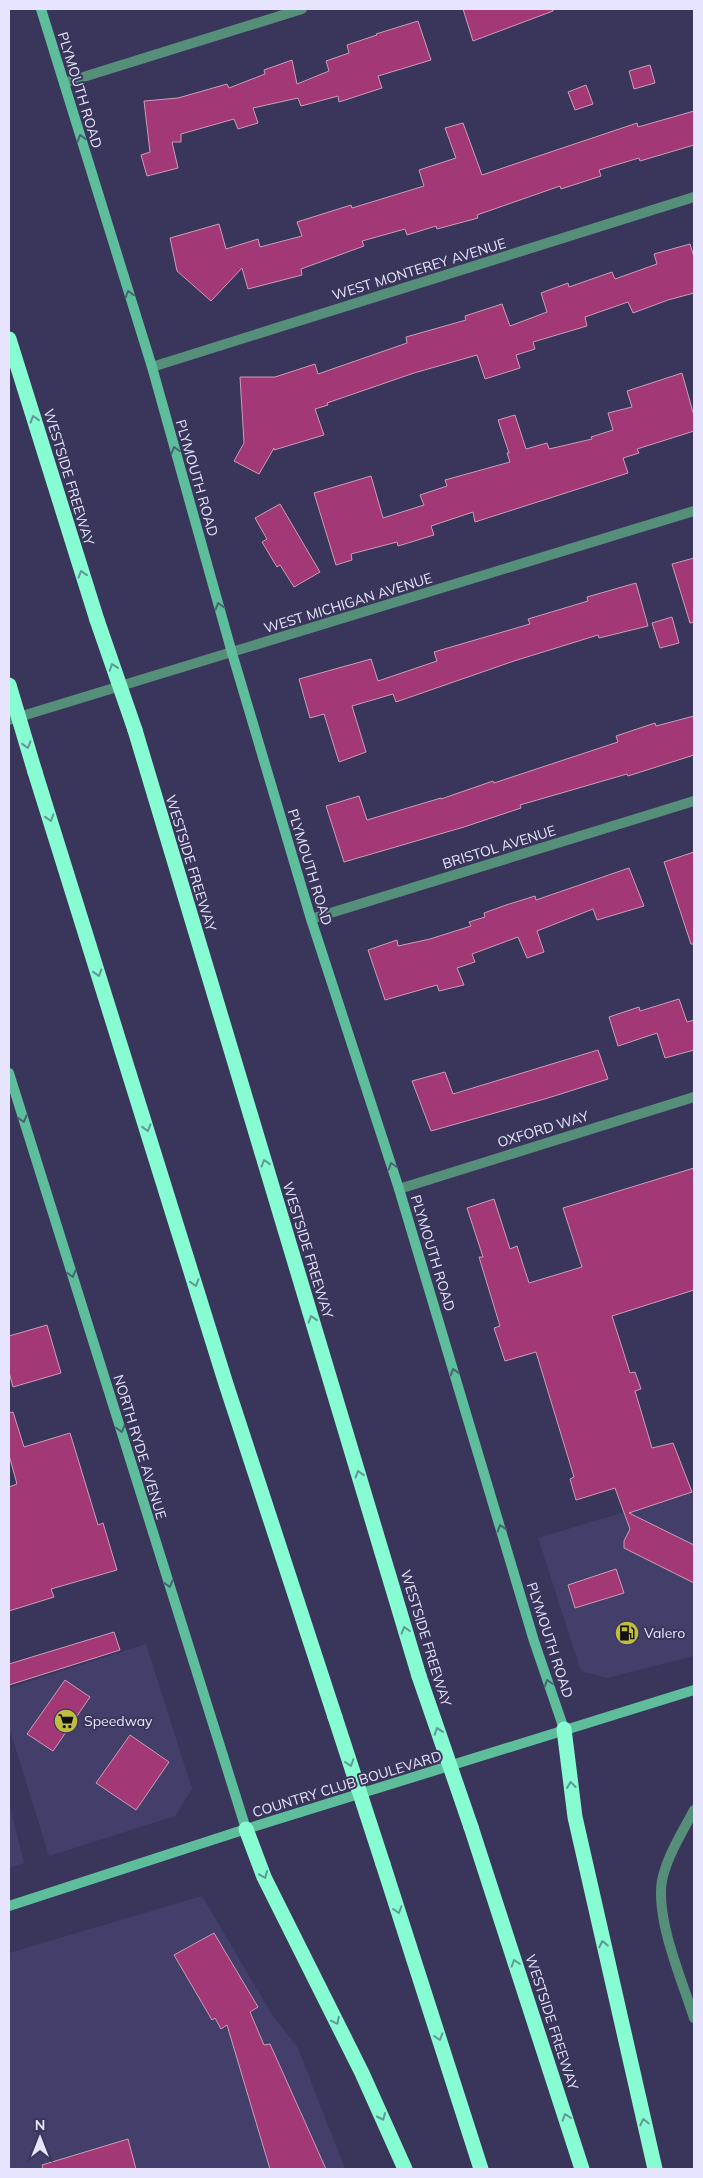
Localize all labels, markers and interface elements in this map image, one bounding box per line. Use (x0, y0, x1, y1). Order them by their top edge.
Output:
street label: PLYMOUTH ROAD (54, 30, 106, 150)
one-way arrow (77, 135, 87, 143)
street label: WEST MONTEREY AVENUE (330, 234, 508, 304)
one-way arrow (125, 290, 135, 298)
street label: WESTSIDE FREEWAY (40, 407, 98, 548)
one-way arrow (29, 415, 39, 423)
street label: PLYMOUTH ROAD (172, 418, 222, 538)
one-way arrow (171, 446, 181, 454)
street label: WEST MICHIGAN AVENUE (262, 569, 434, 637)
one-way arrow (78, 570, 88, 579)
one-way arrow (214, 602, 225, 610)
one-way arrow (109, 663, 119, 672)
one-way arrow (22, 741, 32, 749)
street label: WESTSIDE FREEWAY (162, 793, 220, 934)
street label: PLYMOUTH ROAD (284, 807, 336, 927)
one-way arrow (44, 813, 54, 822)
street label: BRISTOL AVENUE (440, 821, 558, 873)
one-way arrow (93, 969, 103, 977)
street label: OXFORD WAY (495, 1106, 591, 1151)
one-way arrow (18, 1115, 28, 1123)
one-way arrow (141, 1124, 151, 1132)
one-way arrow (260, 1159, 270, 1168)
one-way arrow (387, 1163, 397, 1171)
street label: WESTSIDE FREEWAY (279, 1180, 337, 1321)
street label: PLYMOUTH ROAD (407, 1193, 459, 1313)
one-way arrow (66, 1270, 76, 1278)
one-way arrow (189, 1279, 199, 1287)
one-way arrow (307, 1315, 317, 1323)
one-way arrow (450, 1368, 460, 1377)
street label: NORTH RYDE AVENUE (109, 1372, 171, 1522)
one-way arrow (115, 1425, 125, 1433)
one-way arrow (354, 1471, 364, 1479)
one-way arrow (496, 1524, 506, 1532)
street label: WESTSIDE FREEWAY (397, 1568, 455, 1709)
one-way arrow (164, 1580, 174, 1588)
street label: PLYMOUTH ROAD (523, 1580, 577, 1700)
fuel station icon: Valero (614, 1620, 640, 1646)
place label: Valero (644, 1624, 685, 1642)
one-way arrow (401, 1626, 411, 1634)
one-way arrow (544, 1679, 554, 1688)
supermarket icon: Speedway (53, 1708, 79, 1734)
place label: Speedway (84, 1712, 153, 1730)
one-way arrow (434, 1728, 444, 1736)
street label: COUNTRY CLUB BOULEVARD (250, 1747, 444, 1821)
one-way arrow (345, 1759, 355, 1767)
one-way arrow (566, 1781, 577, 1789)
one-way arrow (257, 1870, 268, 1879)
one-way arrow (393, 1905, 403, 1914)
one-way arrow (598, 1940, 609, 1949)
street label: WESTSIDE FREEWAY (522, 1952, 583, 2093)
one-way arrow (511, 1959, 521, 1967)
one-way arrow (330, 2015, 340, 2024)
one-way arrow (434, 2032, 444, 2041)
one-way arrow (375, 2112, 386, 2121)
north arrow (15, 2113, 65, 2163)
one-way arrow (561, 2113, 571, 2122)
text: N (35, 2116, 45, 2134)
one-way arrow (639, 2117, 650, 2126)

